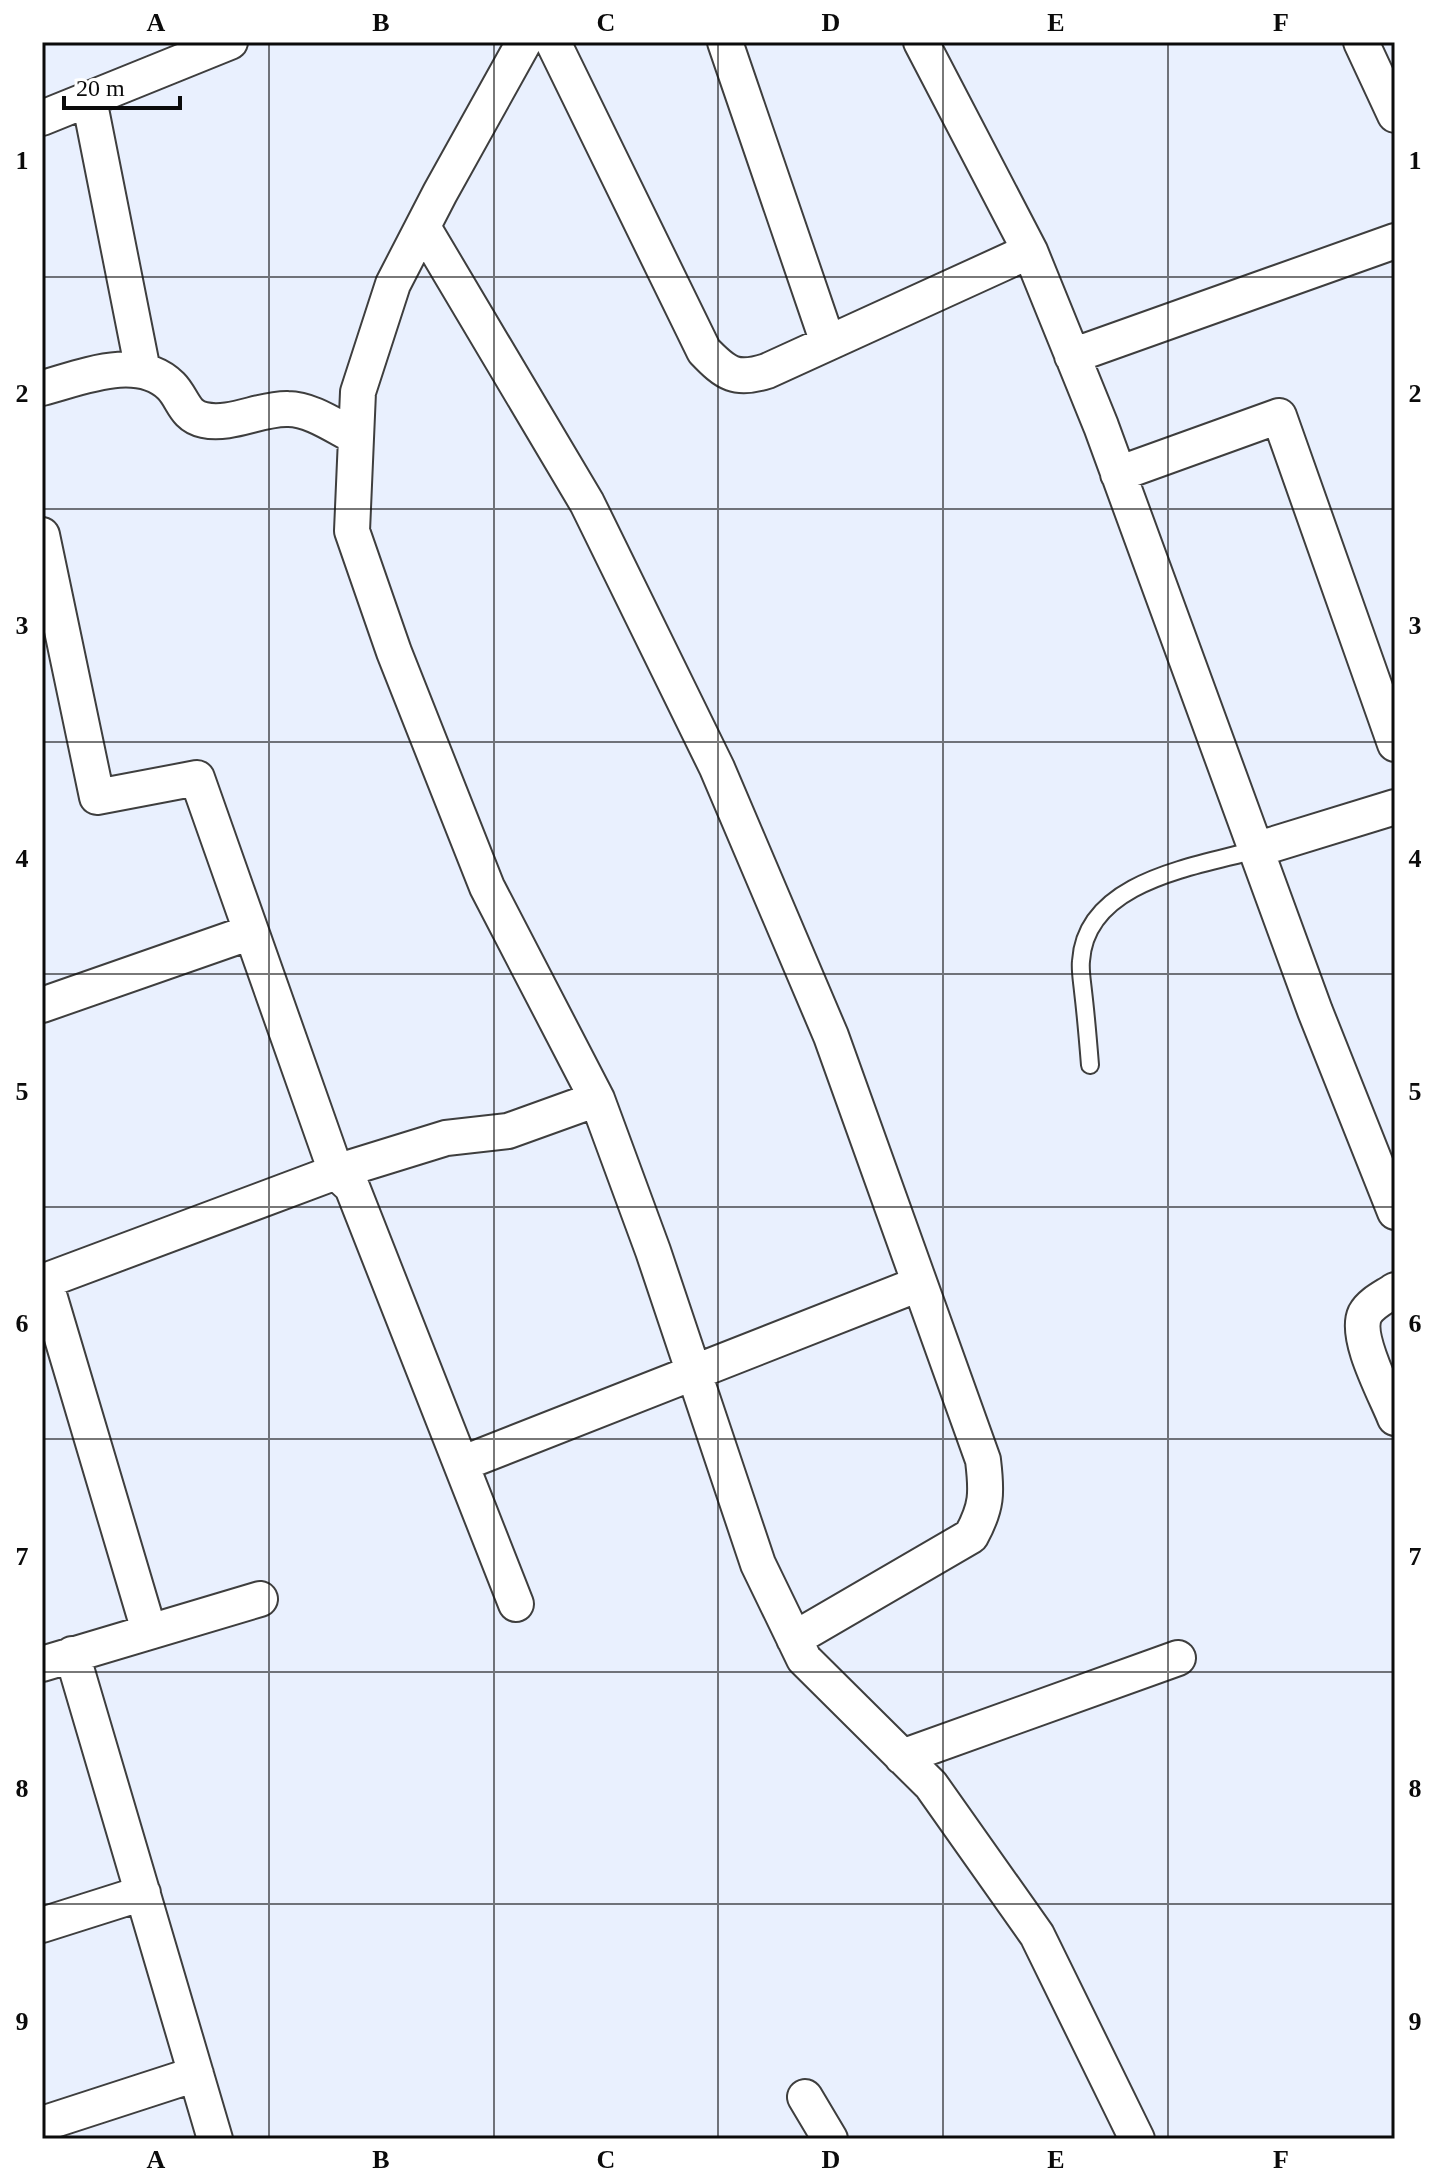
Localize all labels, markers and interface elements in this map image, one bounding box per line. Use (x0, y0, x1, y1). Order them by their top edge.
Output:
text: A (147, 8, 166, 37)
text: B (372, 8, 390, 37)
text: C (597, 8, 615, 37)
text: D (822, 8, 840, 37)
text: E (1047, 8, 1065, 37)
text: F (1273, 8, 1289, 37)
scale bar (64, 60, 180, 110)
text: 20 m (76, 75, 125, 101)
text: 1 (16, 146, 29, 175)
text: 1 (1409, 146, 1422, 175)
text: 2 (16, 379, 29, 408)
text: 2 (1409, 379, 1422, 408)
text: 3 (16, 611, 29, 640)
text: 3 (1409, 611, 1422, 640)
text: 4 (16, 844, 29, 873)
text: 4 (1409, 844, 1422, 873)
text: 5 (16, 1077, 29, 1106)
text: 5 (1409, 1077, 1422, 1106)
text: 6 (16, 1309, 29, 1338)
text: 6 (1409, 1309, 1422, 1338)
text: 7 (16, 1542, 29, 1571)
text: 7 (1409, 1542, 1422, 1571)
text: 8 (16, 1774, 29, 1803)
text: 8 (1409, 1774, 1422, 1803)
text: 9 (16, 2007, 29, 2036)
text: 9 (1409, 2007, 1422, 2036)
text: A (147, 2145, 166, 2174)
text: B (372, 2145, 390, 2174)
text: C (597, 2145, 615, 2174)
text: D (822, 2145, 840, 2174)
text: E (1047, 2145, 1065, 2174)
text: F (1273, 2145, 1289, 2174)

